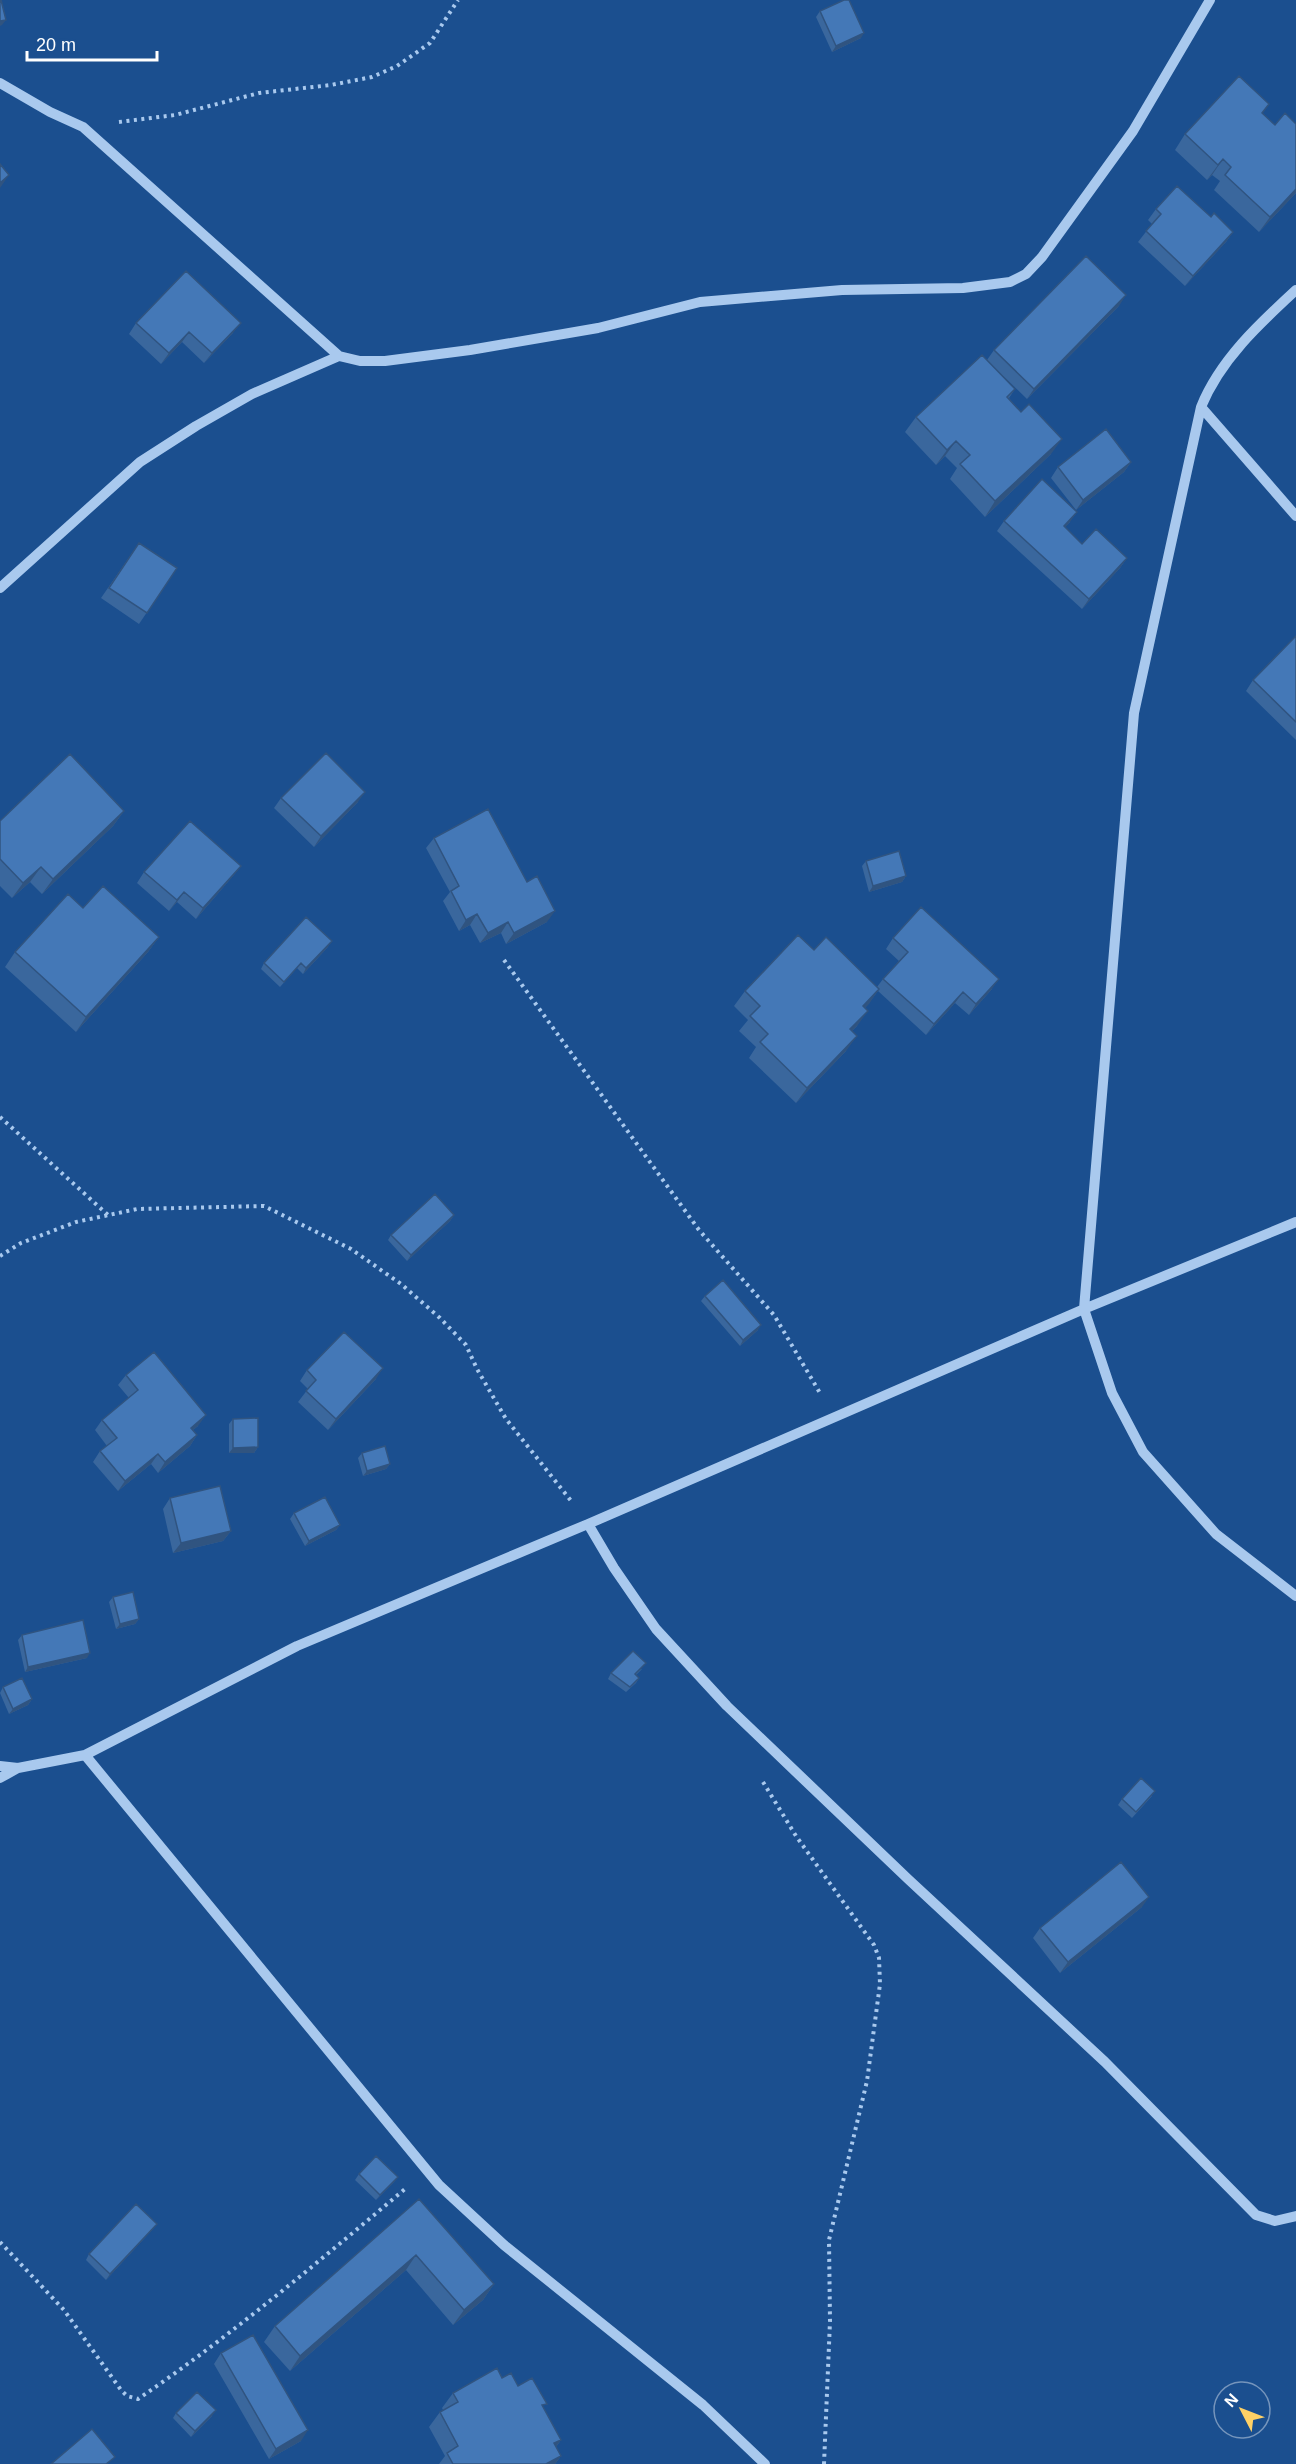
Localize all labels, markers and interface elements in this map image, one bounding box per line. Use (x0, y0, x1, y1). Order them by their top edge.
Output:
scale bar (27, 24, 158, 62)
text: 20 m (36, 35, 76, 55)
north arrow (1212, 2380, 1272, 2440)
text: N (1221, 2390, 1241, 2410)

